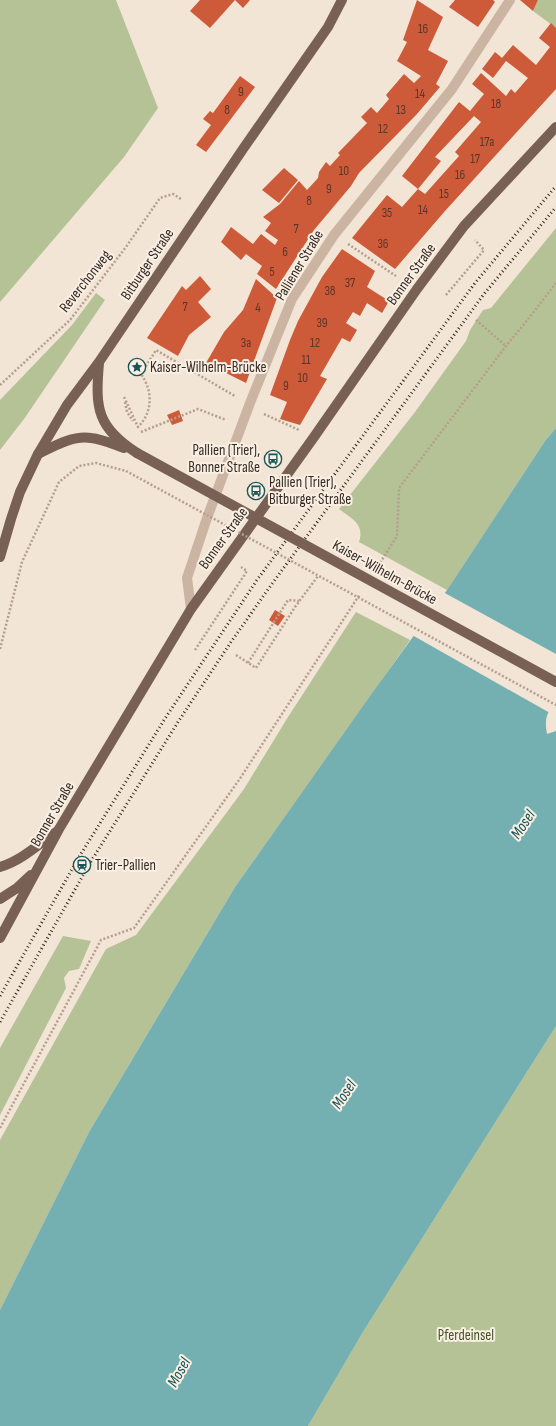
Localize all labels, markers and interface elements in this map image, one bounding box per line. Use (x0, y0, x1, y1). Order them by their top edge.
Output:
house number: 16 (418, 21, 428, 37)
house number: 9 (238, 84, 244, 100)
house number: 14 (415, 86, 426, 102)
house number: 18 (491, 96, 501, 112)
house number: 8 (224, 102, 230, 118)
house number: 13 (396, 102, 406, 118)
house number: 12 (378, 121, 388, 137)
house number: 17a (480, 134, 494, 150)
house number: 17 (470, 151, 481, 167)
house number: 10 (339, 163, 349, 179)
house number: 16 (455, 167, 465, 183)
house number: 9 (326, 181, 332, 197)
house number: 15 (439, 186, 449, 202)
house number: 8 (306, 193, 312, 209)
house number: 14 (418, 202, 429, 218)
house number: 35 (382, 205, 392, 221)
house number: 7 (293, 221, 299, 237)
street label: Bitburger Straße (117, 225, 178, 304)
street label: Palliener Straße (271, 227, 328, 304)
house number: 36 (377, 236, 389, 252)
street label: Bonner Straße (383, 240, 440, 309)
house number: 6 (282, 244, 288, 260)
street label: Reverchonweg (55, 246, 116, 316)
house number: 5 (269, 264, 275, 280)
house number: 37 (345, 275, 356, 291)
house number: 38 (324, 283, 336, 299)
house number: 7 (182, 299, 188, 315)
house number: 4 (255, 300, 261, 316)
house number: 39 (316, 315, 328, 331)
house number: 3a (241, 335, 251, 351)
house number: 12 (310, 335, 320, 351)
house number: 11 (301, 352, 311, 368)
place icon: Kaiser-Wilhelm-Brücke (127, 357, 147, 377)
place label: Kaiser-Wilhelm-Brücke (150, 358, 267, 377)
house number: 10 (298, 370, 308, 386)
house number: 9 (283, 378, 289, 394)
place label: Pallien (Trier), Bonner Straße (188, 441, 260, 477)
bus stop icon: Pallien (Trier), Bonner Straße (263, 449, 283, 469)
place label: Pallien (Trier), Bitburger Straße (269, 473, 351, 509)
bus stop icon: Pallien (Trier), Bitburger Straße (246, 481, 266, 501)
street label: Bonner Straße (195, 504, 252, 573)
street label: Kaiser-Wilhelm-Brücke (329, 536, 440, 609)
street label: Bonner Straße (26, 778, 79, 850)
water label: Mosel (507, 806, 540, 843)
station icon: Trier-Pallien (72, 855, 92, 875)
place label: Trier-Pallien (95, 856, 156, 875)
water label: Mosel (328, 1076, 361, 1113)
park label: Pferdeinsel (438, 1326, 494, 1345)
water label: Mosel (164, 1354, 196, 1391)

